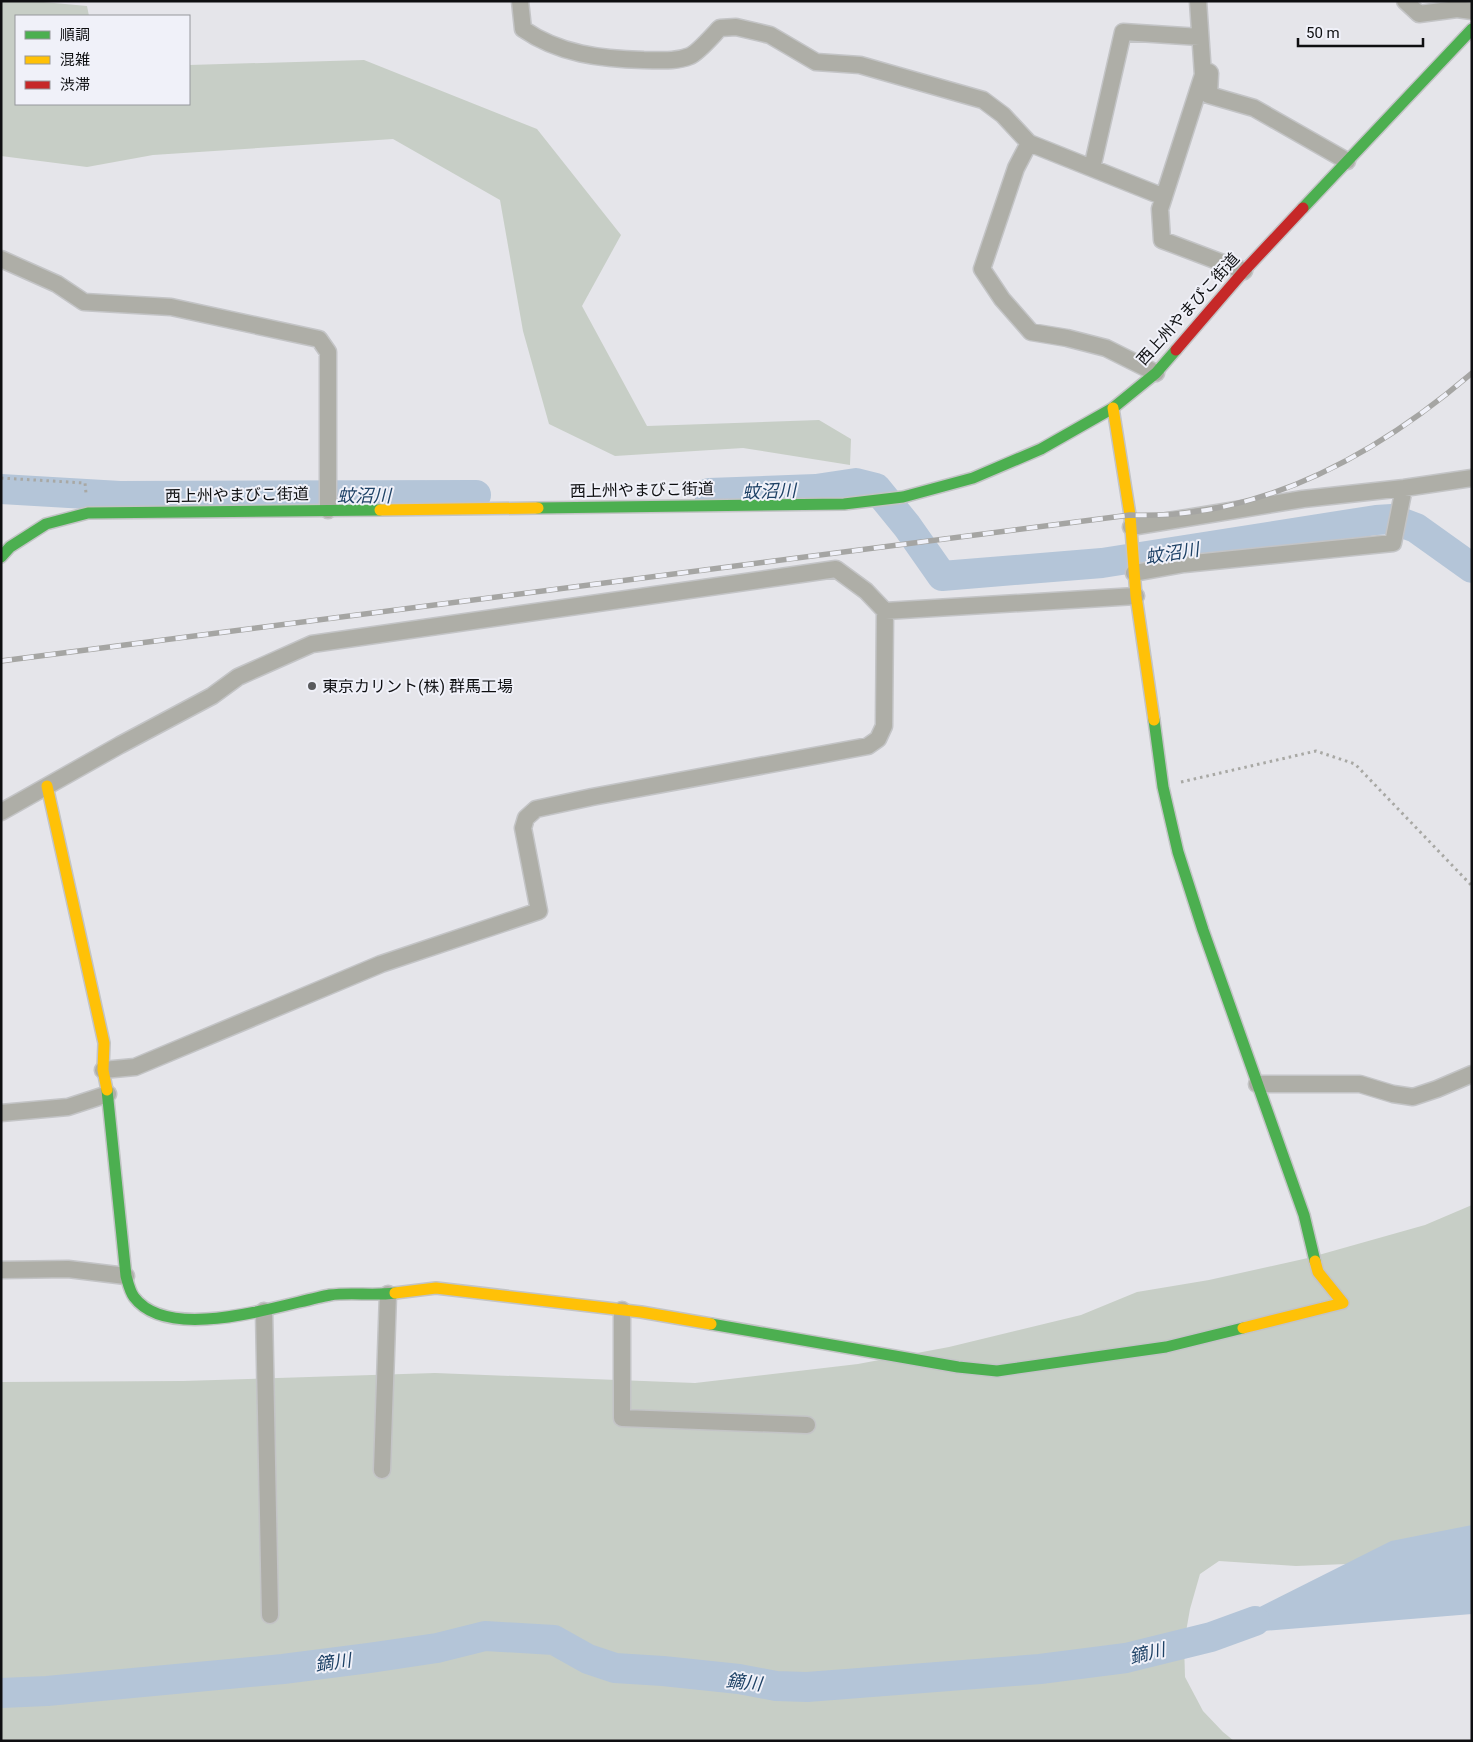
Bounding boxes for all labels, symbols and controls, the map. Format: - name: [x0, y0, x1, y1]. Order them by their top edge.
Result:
- legend: [15, 15, 190, 105]
- scale bar: [1298, 15, 1423, 47]
- text: 50 m: [1306, 24, 1340, 42]
- text: 順調: [60, 26, 90, 44]
- text: 混雑: [60, 51, 90, 69]
- text: 渋滞: [60, 76, 90, 94]
- street label: 西上州やまびこ街道: [1133, 249, 1243, 369]
- street label: 西上州やまびこ街道: [570, 479, 714, 501]
- water label: 蚊沼川: [742, 479, 798, 502]
- street label: 西上州やまびこ街道: [165, 484, 309, 506]
- water label: 蚊沼川: [337, 485, 393, 506]
- water label: 蚊沼川: [1144, 538, 1202, 568]
- place label: 東京カリント(株) 群馬工場: [322, 677, 513, 696]
- marker: 東京カリント(株) 群馬工場: [306, 680, 318, 692]
- water label: 鏑川: [1127, 1638, 1169, 1667]
- water label: 鏑川: [314, 1649, 354, 1675]
- water label: 鏑川: [725, 1670, 765, 1695]

